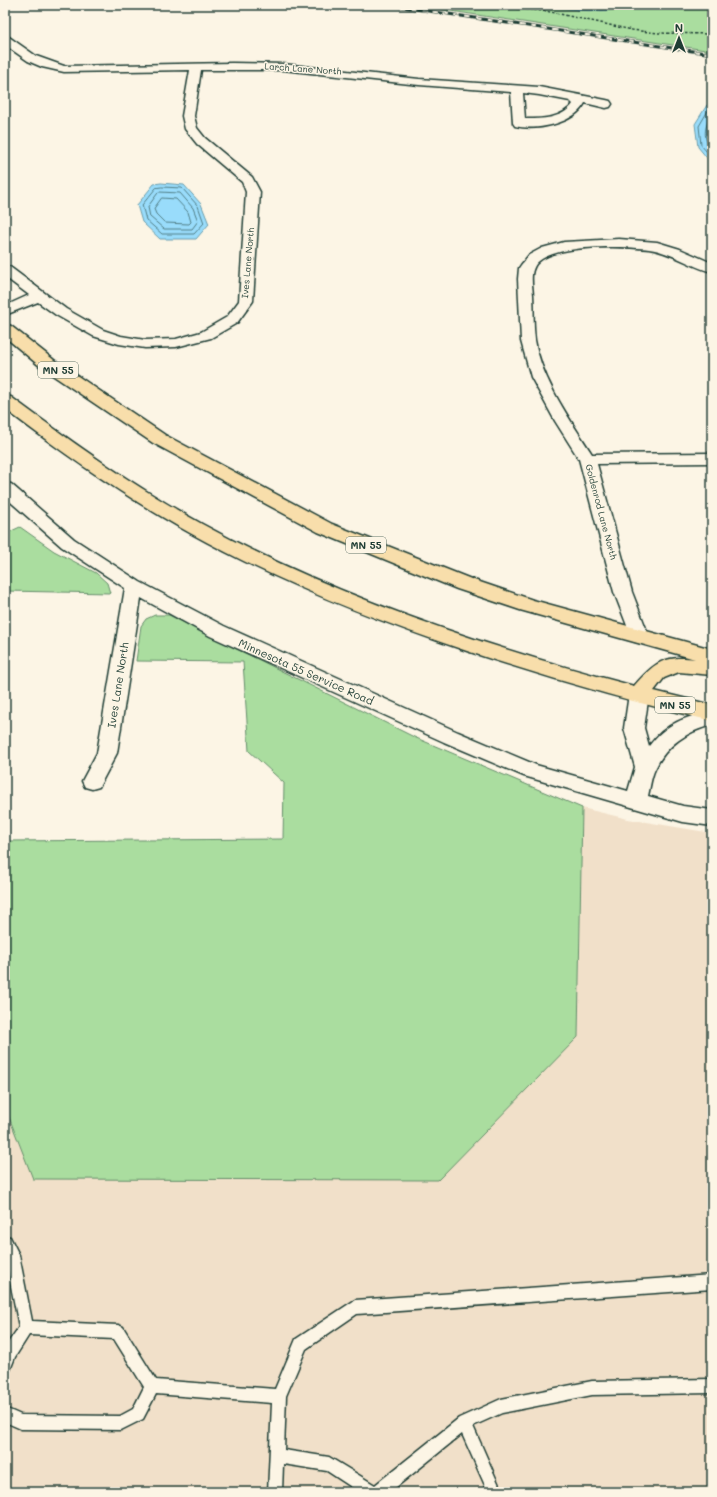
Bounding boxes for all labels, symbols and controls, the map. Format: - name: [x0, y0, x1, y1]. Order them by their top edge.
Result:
- north arrow: [659, 18, 699, 58]
- text: N: [675, 20, 683, 35]
- street label: Larch Lane North: [264, 60, 342, 77]
- street label: Ives Lane North: [239, 227, 256, 299]
- road number: MN 55: [38, 362, 78, 378]
- street label: Goldenrod Lane North: [583, 463, 620, 561]
- road number: MN 55: [346, 537, 386, 553]
- street label: Minnesota 55 Service Road: [236, 635, 376, 708]
- street label: Ives Lane North: [103, 641, 132, 729]
- road number: MN 55: [655, 697, 695, 713]

